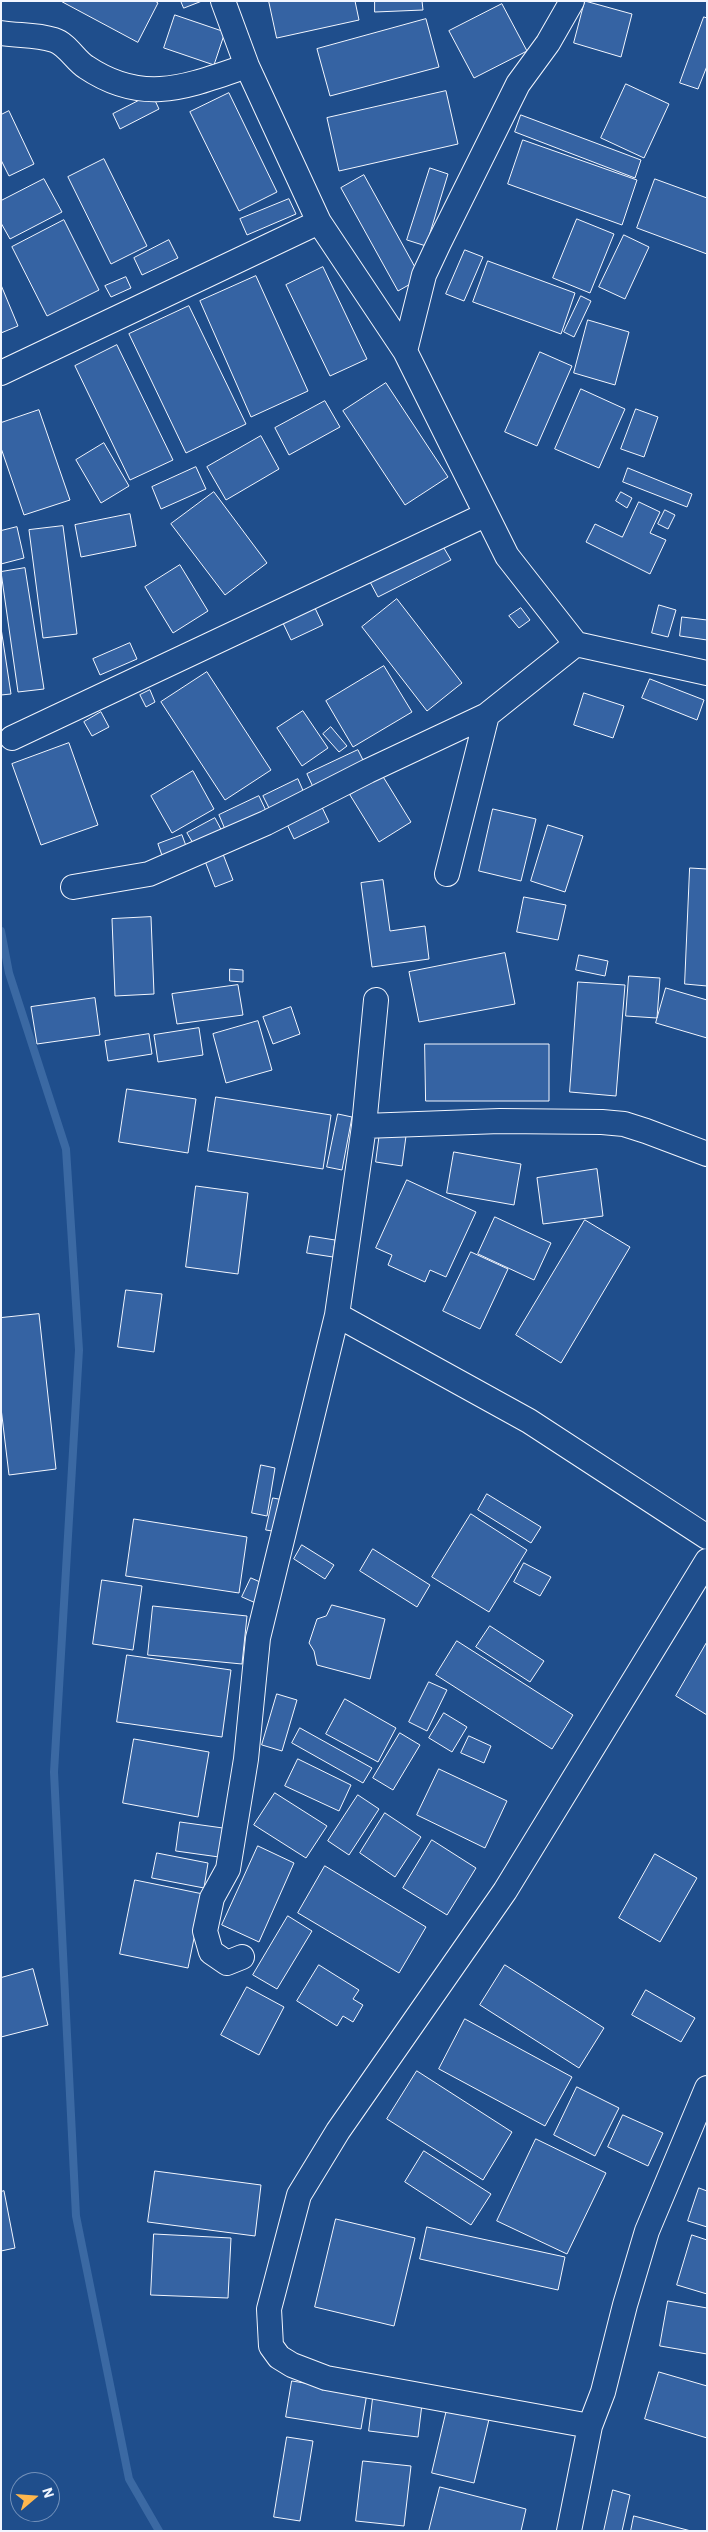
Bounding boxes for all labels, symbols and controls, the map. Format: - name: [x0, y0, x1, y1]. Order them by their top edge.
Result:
- north arrow: [10, 2472, 60, 2522]
- text: N: [38, 2485, 58, 2500]

